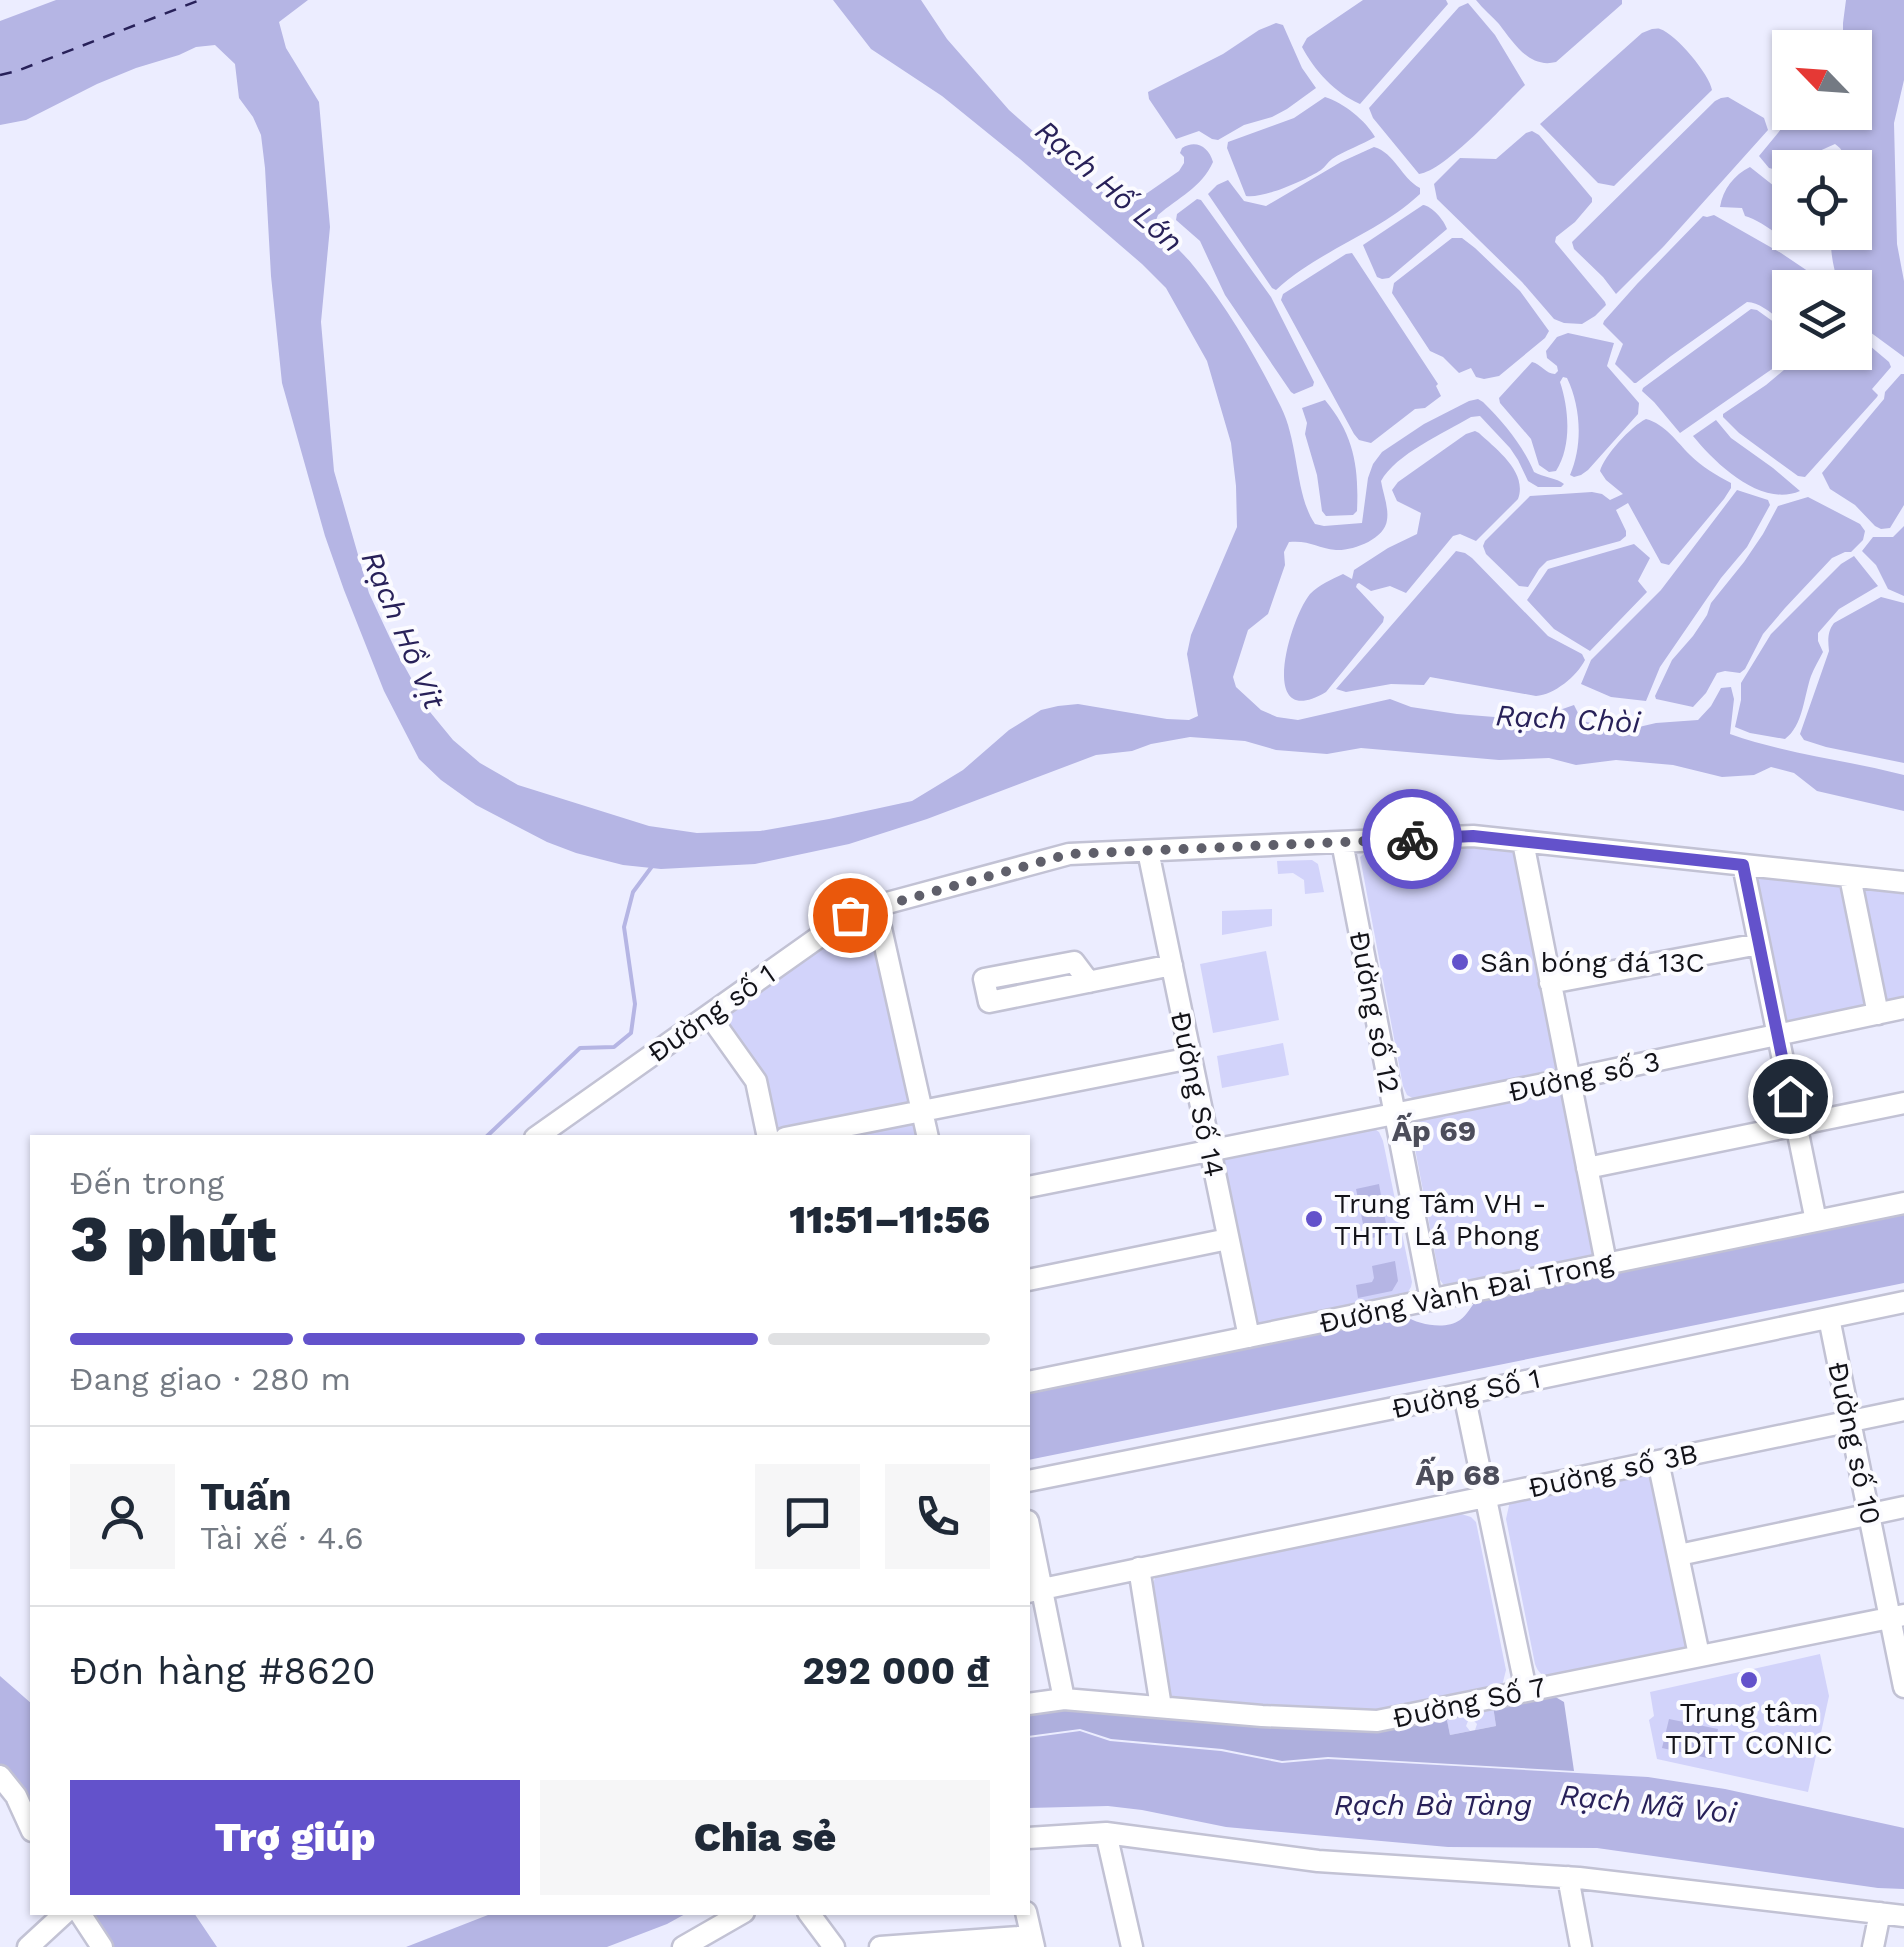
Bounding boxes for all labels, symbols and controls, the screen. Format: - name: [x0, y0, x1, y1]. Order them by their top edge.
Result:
- north arrow: [1772, 30, 1872, 130]
- map controls: [1772, 30, 1872, 370]
- water label: Rạch Hố Lớn: [1029, 112, 1190, 259]
- button: locate: [1772, 150, 1872, 250]
- button: layers: [1772, 270, 1872, 370]
- water label: Rạch Hồ Vịt: [354, 546, 453, 715]
- water label: Rạch Chòi: [1495, 697, 1643, 740]
- courier: [1362, 789, 1462, 889]
- icon: bike: [1385, 812, 1440, 867]
- pin: [808, 873, 893, 958]
- icon: bag: [823, 888, 878, 943]
- street label: Đường số 12: [1343, 928, 1406, 1096]
- place label: Sân bóng đá 13C: [1480, 946, 1705, 979]
- marker: Sân bóng đá 13C: [1449, 951, 1471, 973]
- street label: Đường số 1: [641, 957, 781, 1069]
- street label: Đường Số 14: [1164, 1008, 1231, 1180]
- street label: Đường số 3: [1505, 1044, 1663, 1109]
- pin: [1748, 1054, 1833, 1139]
- icon: home: [1763, 1069, 1818, 1124]
- district label: Ấp 69: [1392, 1112, 1476, 1148]
- text: Đến trong: [70, 1164, 224, 1202]
- place label: Trung Tâm VH - THTT Lá Phong: [1334, 1187, 1546, 1252]
- text: 11:51–11:56: [789, 1198, 990, 1242]
- text: 3 phút: [70, 1201, 276, 1277]
- marker: Trung Tâm VH - THTT Lá Phong: [1303, 1208, 1325, 1230]
- street label: Đường Vành Đai Trong: [1316, 1245, 1616, 1340]
- street label: Đường số 10: [1821, 1359, 1888, 1527]
- text: Đang giao · 280 m: [70, 1360, 351, 1398]
- street label: Đường Số 1: [1389, 1362, 1543, 1425]
- street label: Đường số 3B: [1525, 1436, 1701, 1505]
- district label: Ấp 68: [1416, 1456, 1501, 1492]
- button: person: [70, 1464, 175, 1569]
- button: chat: [755, 1464, 860, 1569]
- button: phone: [885, 1464, 990, 1569]
- text: Tuấn: [200, 1475, 292, 1519]
- text: Tài xế · 4.6: [200, 1519, 364, 1557]
- text: Đơn hàng #8620: [70, 1649, 376, 1693]
- text: 292 000 ₫: [802, 1649, 990, 1693]
- marker: Trung tâm TDTT CONIC: [1738, 1669, 1760, 1691]
- street label: Đường Số 7: [1390, 1670, 1549, 1735]
- place label: Trung tâm TDTT CONIC: [1665, 1696, 1833, 1761]
- water label: Rạch Mã Voi: [1558, 1777, 1739, 1830]
- button: Trợ giúp: [70, 1780, 520, 1895]
- button: Chia sẻ: [540, 1780, 990, 1895]
- water label: Rạch Bà Tàng: [1334, 1787, 1532, 1822]

